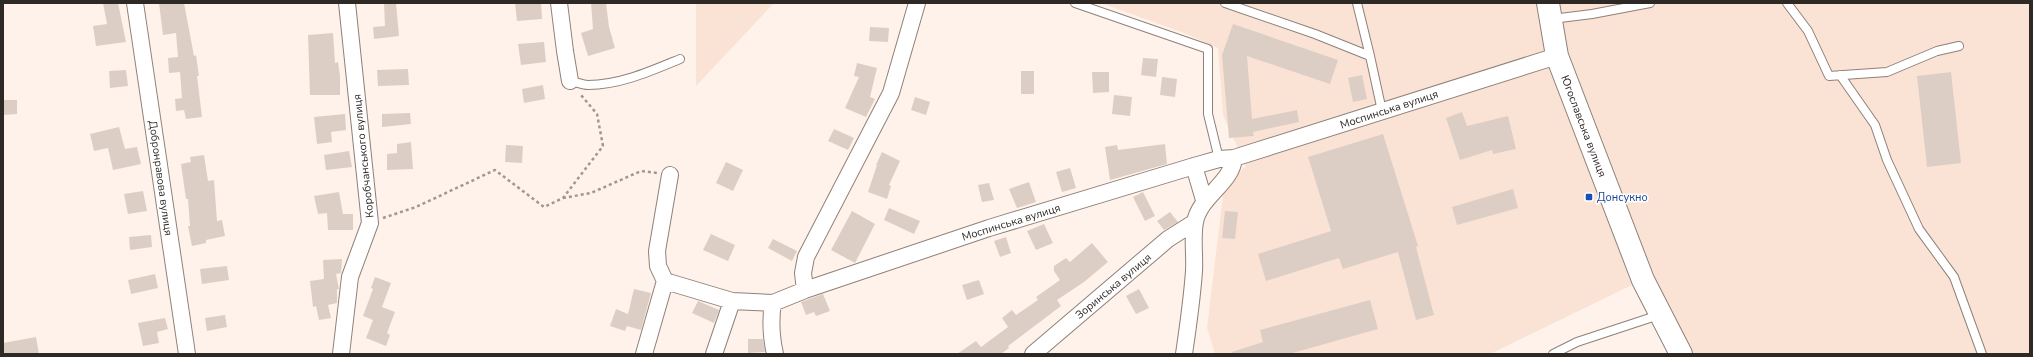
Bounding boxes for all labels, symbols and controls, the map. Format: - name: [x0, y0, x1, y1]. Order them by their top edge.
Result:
- street label: Югославська вулиця: [1557, 73, 1610, 179]
- street label: Моспинська вулиця: [1338, 86, 1440, 132]
- street label: Коробчанського вулиця: [350, 93, 377, 219]
- street label: Добронравова вулиця: [145, 119, 176, 237]
- place label: Донсукно: [1597, 190, 1648, 205]
- marker: Донсукно: [1584, 192, 1594, 202]
- street label: Моспинська вулиця: [960, 200, 1062, 245]
- street label: Зоринська вулиця: [1072, 250, 1155, 323]

